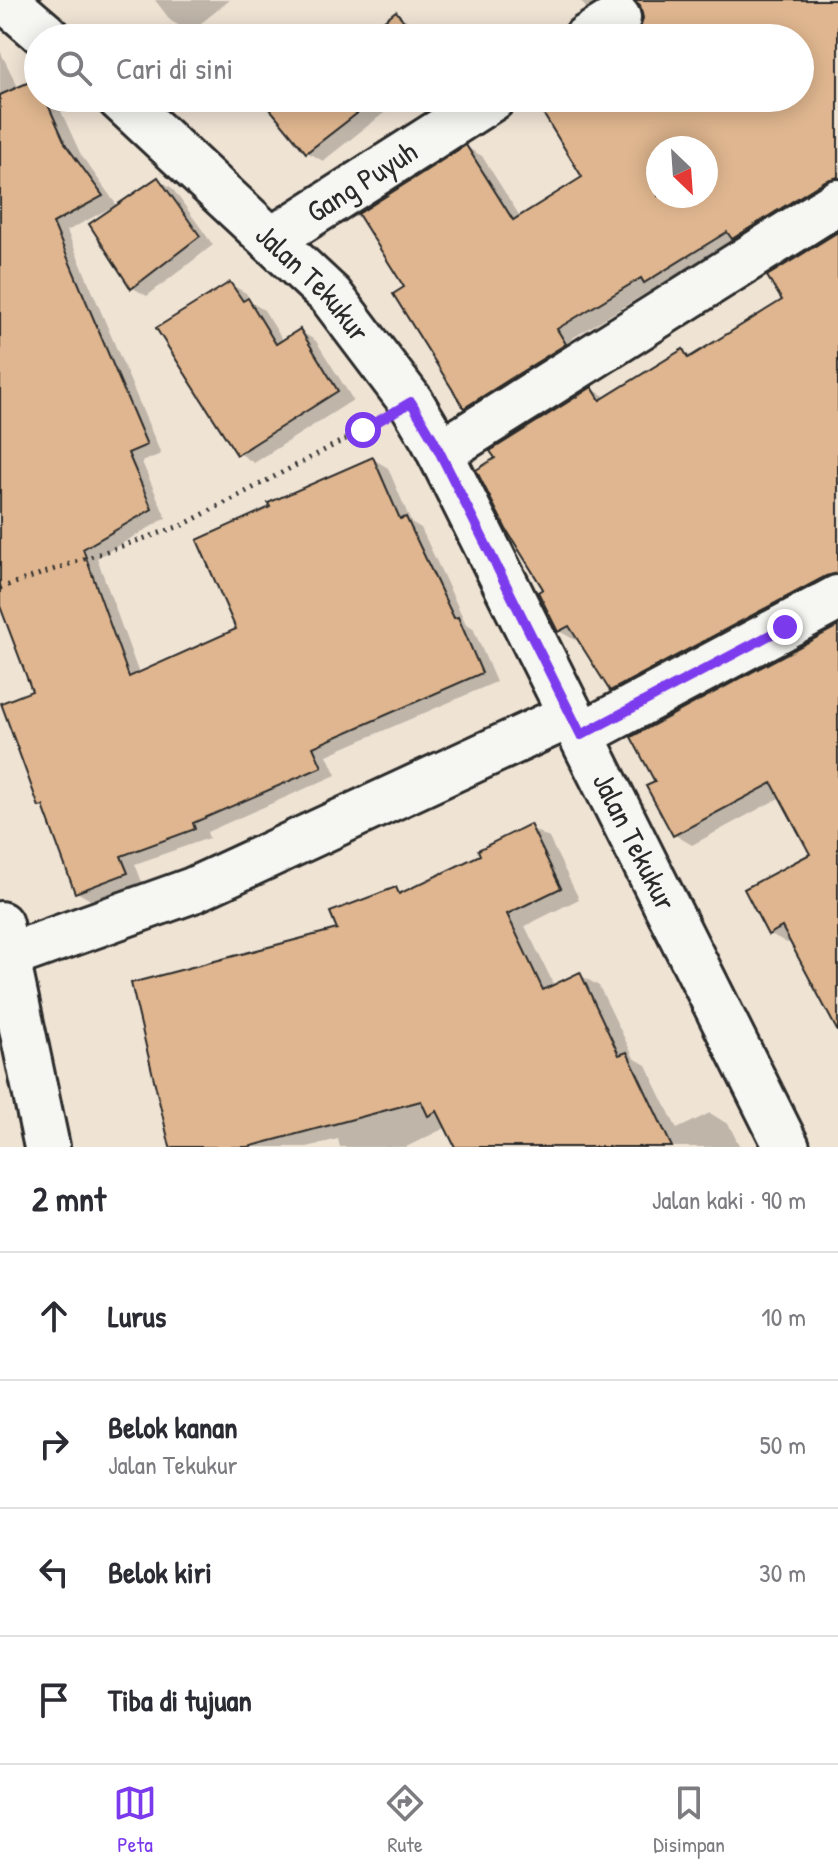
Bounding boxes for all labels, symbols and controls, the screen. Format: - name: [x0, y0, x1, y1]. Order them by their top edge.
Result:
- search box: [24, 24, 814, 112]
- icon: search: [52, 46, 96, 90]
- text: Cari di sini: [116, 48, 233, 88]
- street label: Gang Puyuh: [299, 131, 424, 231]
- north arrow: [646, 136, 718, 208]
- street label: Jalan Tekukur: [247, 215, 380, 350]
- route start: [345, 412, 381, 448]
- route end: [767, 609, 803, 645]
- street label: Jalan Tekukur: [584, 765, 687, 917]
- text: 2 mnt: [32, 1176, 106, 1222]
- text: Jalan kaki · 90 m: [652, 1182, 806, 1217]
- icon: ahead: [32, 1294, 76, 1338]
- text: Lurus: [108, 1296, 166, 1336]
- text: 10 m: [761, 1299, 806, 1334]
- text: Belok kanan: [108, 1407, 238, 1447]
- icon: right: [32, 1422, 76, 1466]
- text: 50 m: [760, 1427, 806, 1462]
- text: Jalan Tekukur: [108, 1447, 238, 1482]
- icon: left: [32, 1550, 76, 1594]
- text: Belok kiri: [108, 1552, 212, 1592]
- text: 30 m: [759, 1555, 806, 1590]
- icon: arrive: [32, 1678, 76, 1722]
- text: Tiba di tujuan: [108, 1680, 252, 1720]
- tab: Peta: [113, 1781, 157, 1859]
- tab: Rute: [383, 1781, 427, 1859]
- tab: Disimpan: [653, 1781, 725, 1859]

